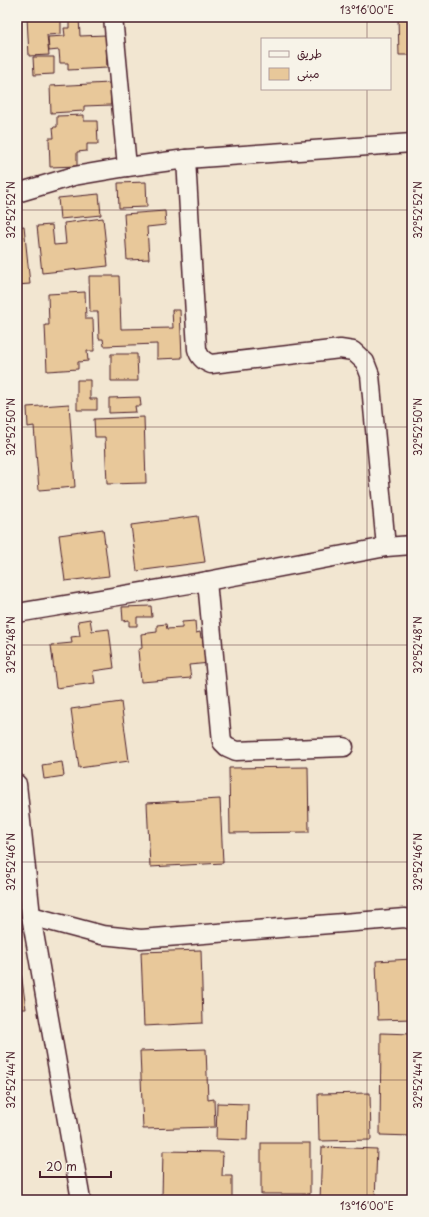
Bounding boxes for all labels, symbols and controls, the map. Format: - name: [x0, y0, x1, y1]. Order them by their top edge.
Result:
- text: 13°16'00"E: [340, 2, 394, 17]
- legend: [261, 38, 391, 90]
- text: طريق: [297, 44, 322, 62]
- text: مبنى: [297, 64, 320, 82]
- text: 32°52'52"N: [3, 181, 18, 239]
- text: 32°52'52"N: [410, 181, 425, 239]
- text: 32°52'50"N: [3, 398, 18, 456]
- text: 32°52'50"N: [410, 398, 425, 456]
- text: 32°52'48"N: [3, 616, 18, 674]
- text: 32°52'48"N: [410, 616, 425, 674]
- text: 32°52'46"N: [3, 833, 18, 891]
- text: 32°52'46"N: [410, 833, 425, 891]
- text: 32°52'44"N: [3, 1051, 18, 1109]
- text: 32°52'44"N: [410, 1051, 425, 1109]
- scale bar: [40, 1153, 111, 1179]
- text: 20 m: [46, 1157, 77, 1175]
- text: 13°16'00"E: [340, 1198, 394, 1213]

